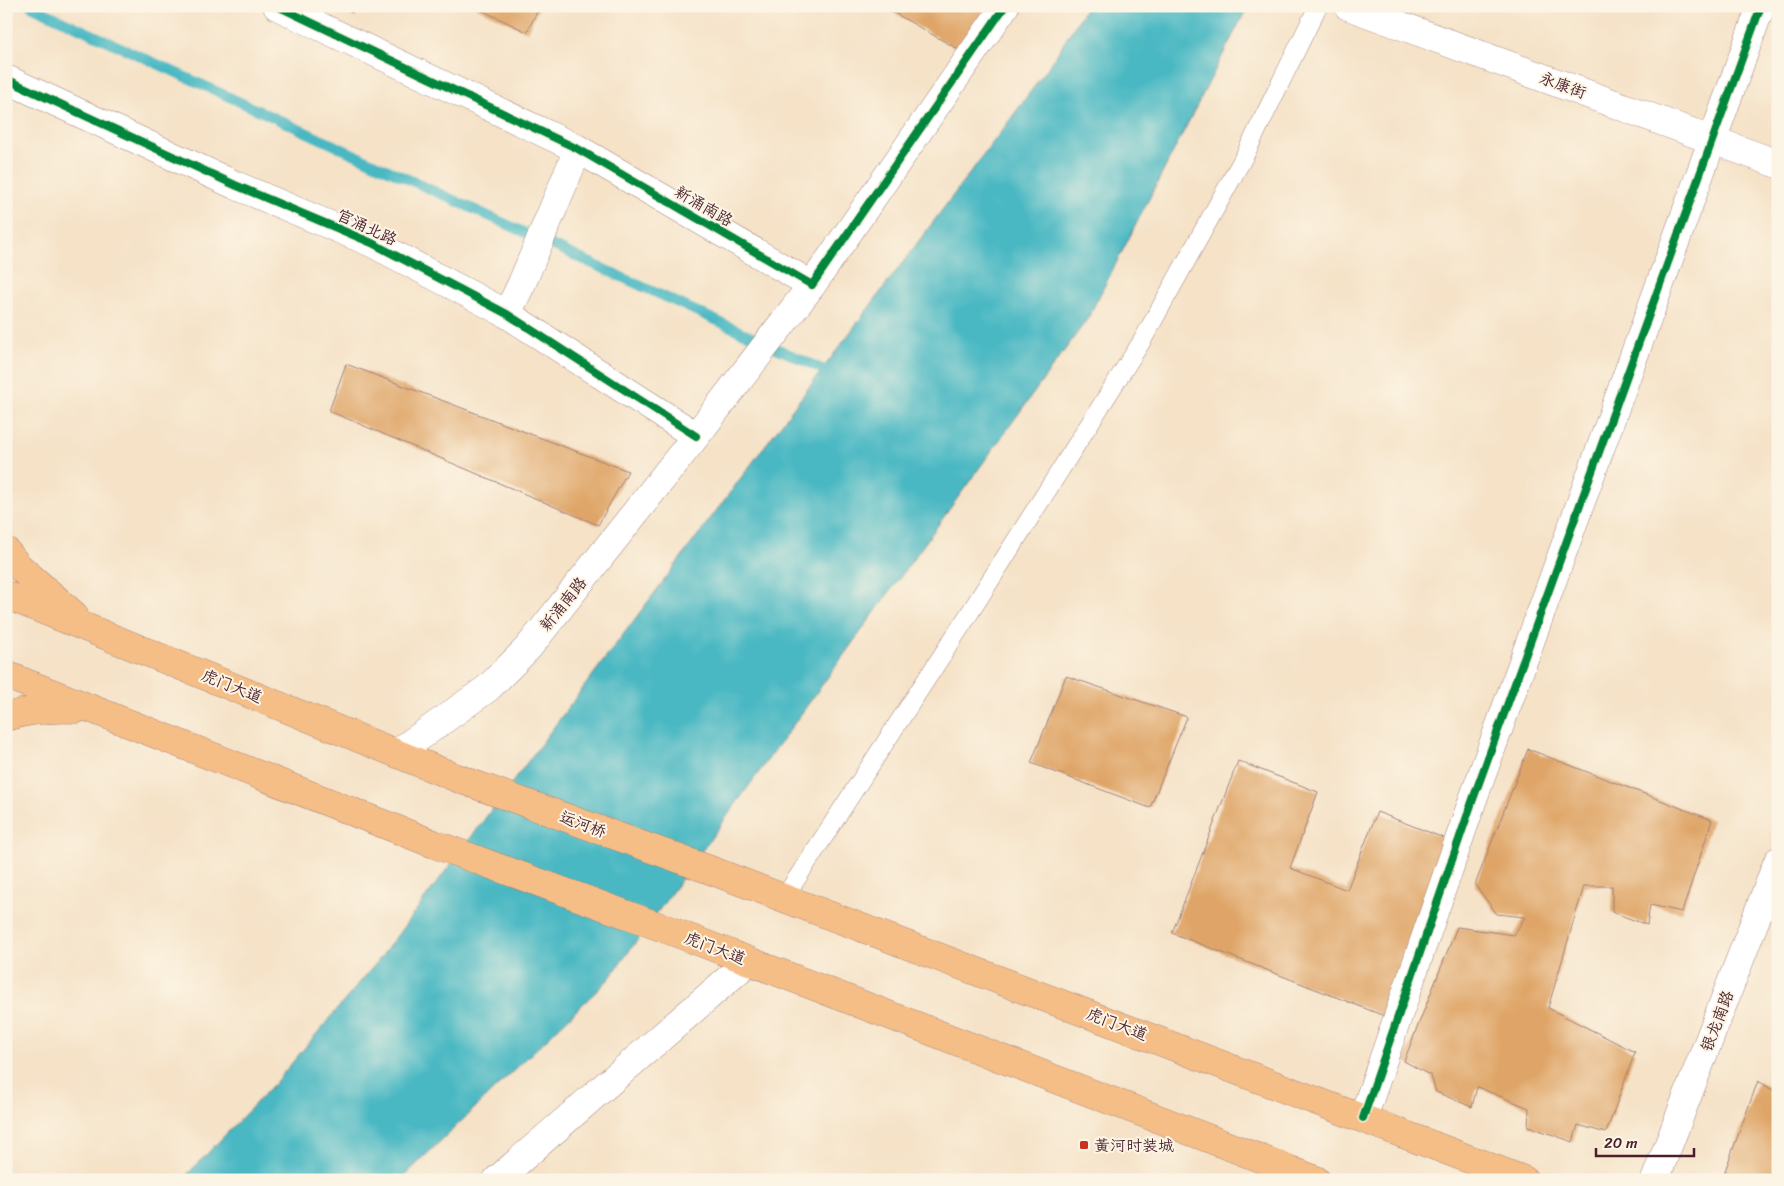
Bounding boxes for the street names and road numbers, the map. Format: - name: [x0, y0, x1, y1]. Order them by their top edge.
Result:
- street label: 永康街: [1535, 63, 1591, 107]
- street label: 新涌南路: [669, 177, 739, 235]
- street label: 官涌北路: [332, 200, 402, 254]
- street label: 新涌南路: [532, 570, 594, 638]
- street label: 虎门大道: [197, 661, 267, 711]
- street label: 运河桥: [555, 802, 611, 846]
- street label: 虎门大道: [680, 923, 750, 973]
- street label: 银龙南路: [1692, 986, 1742, 1056]
- street label: 虎门大道: [1082, 999, 1152, 1049]

